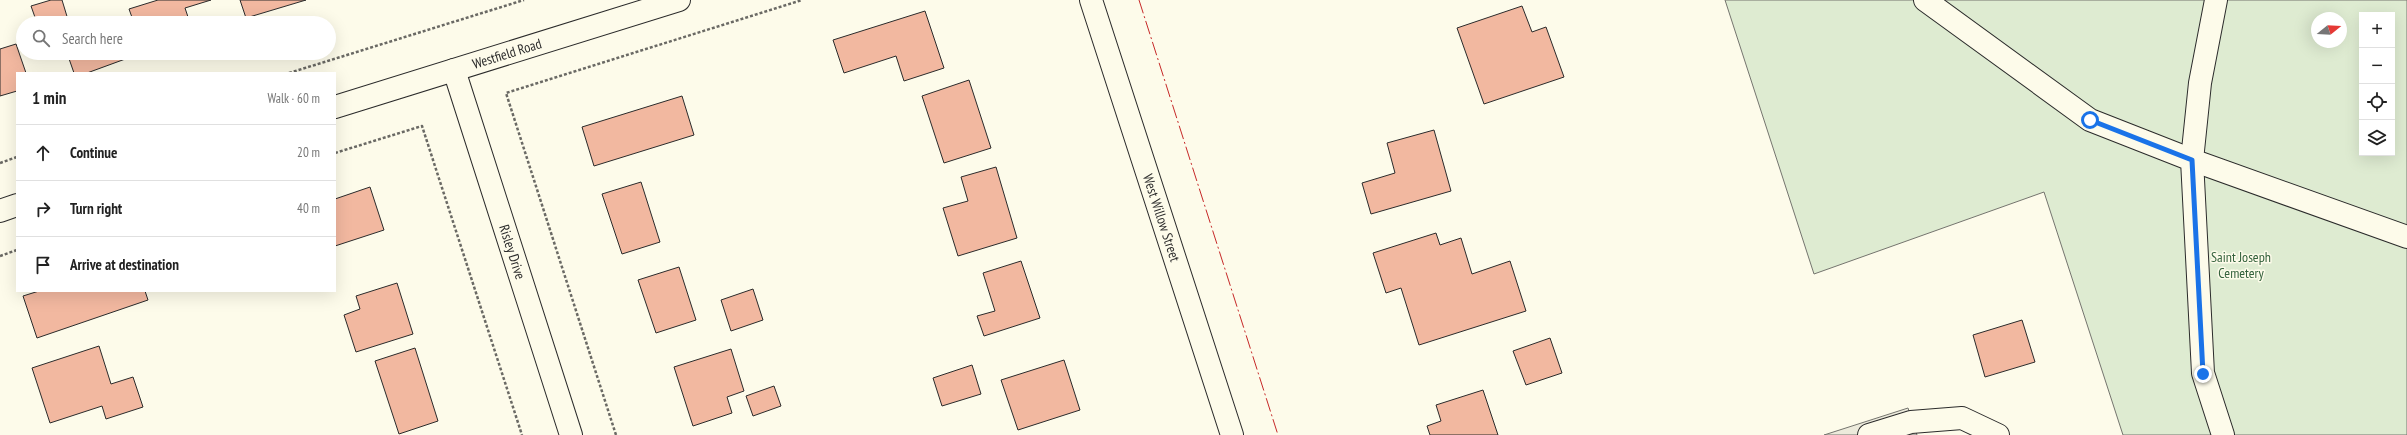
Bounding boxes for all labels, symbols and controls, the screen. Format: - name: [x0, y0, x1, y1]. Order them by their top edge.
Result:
- north arrow: [2311, 12, 2347, 48]
- map controls: [2359, 12, 2395, 156]
- button: +: [2359, 12, 2395, 48]
- search box: [16, 16, 336, 60]
- icon: search: [30, 27, 52, 49]
- text: Search here: [62, 29, 123, 48]
- street label: Westfield Road: [470, 34, 544, 73]
- button: −: [2359, 48, 2395, 84]
- button: locate: [2359, 84, 2395, 120]
- text: 1 min: [32, 87, 66, 109]
- text: Walk · 60 m: [268, 90, 320, 107]
- route start: [2081, 111, 2099, 129]
- button: layers: [2359, 120, 2395, 156]
- icon: ahead: [32, 142, 54, 164]
- text: Continue: [70, 143, 117, 162]
- text: 20 m: [297, 144, 320, 161]
- street label: West Willow Street: [1139, 172, 1184, 264]
- icon: right: [32, 198, 54, 220]
- text: Turn right: [70, 199, 122, 218]
- text: 40 m: [297, 200, 320, 217]
- street label: Risley Drive: [495, 222, 530, 282]
- park label: Saint Joseph Cemetery: [2211, 248, 2271, 282]
- icon: arrive: [32, 254, 54, 276]
- text: Arrive at destination: [70, 255, 179, 274]
- route end: [2194, 365, 2212, 383]

